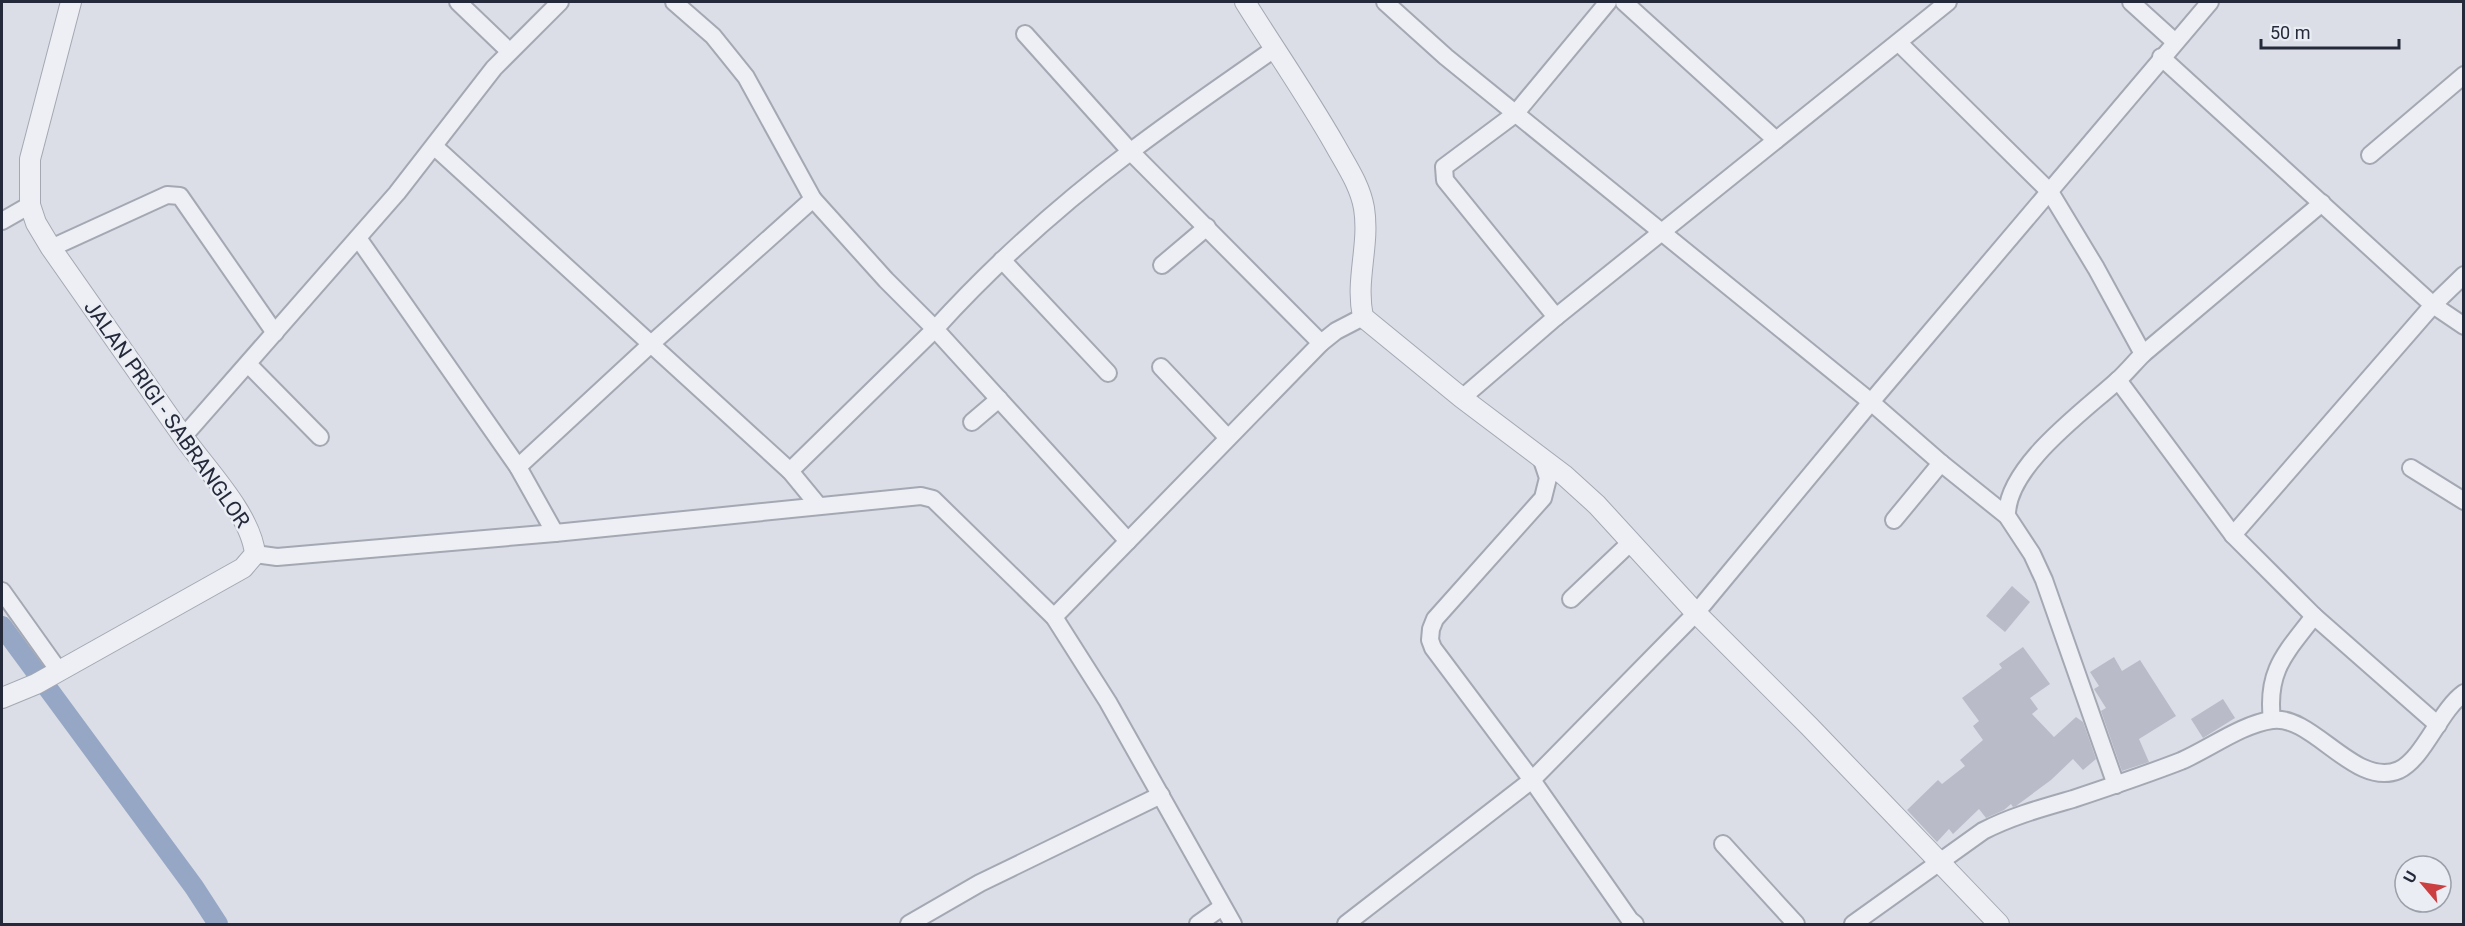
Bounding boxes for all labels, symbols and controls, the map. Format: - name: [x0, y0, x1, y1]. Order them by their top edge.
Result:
- scale bar: [2261, 12, 2399, 50]
- text: 50 m: [2270, 22, 2310, 43]
- street label: JALAN PRIGI - SABRANGLOR: [79, 296, 255, 532]
- north arrow: [2393, 854, 2453, 914]
- text: U: [2399, 868, 2421, 886]

